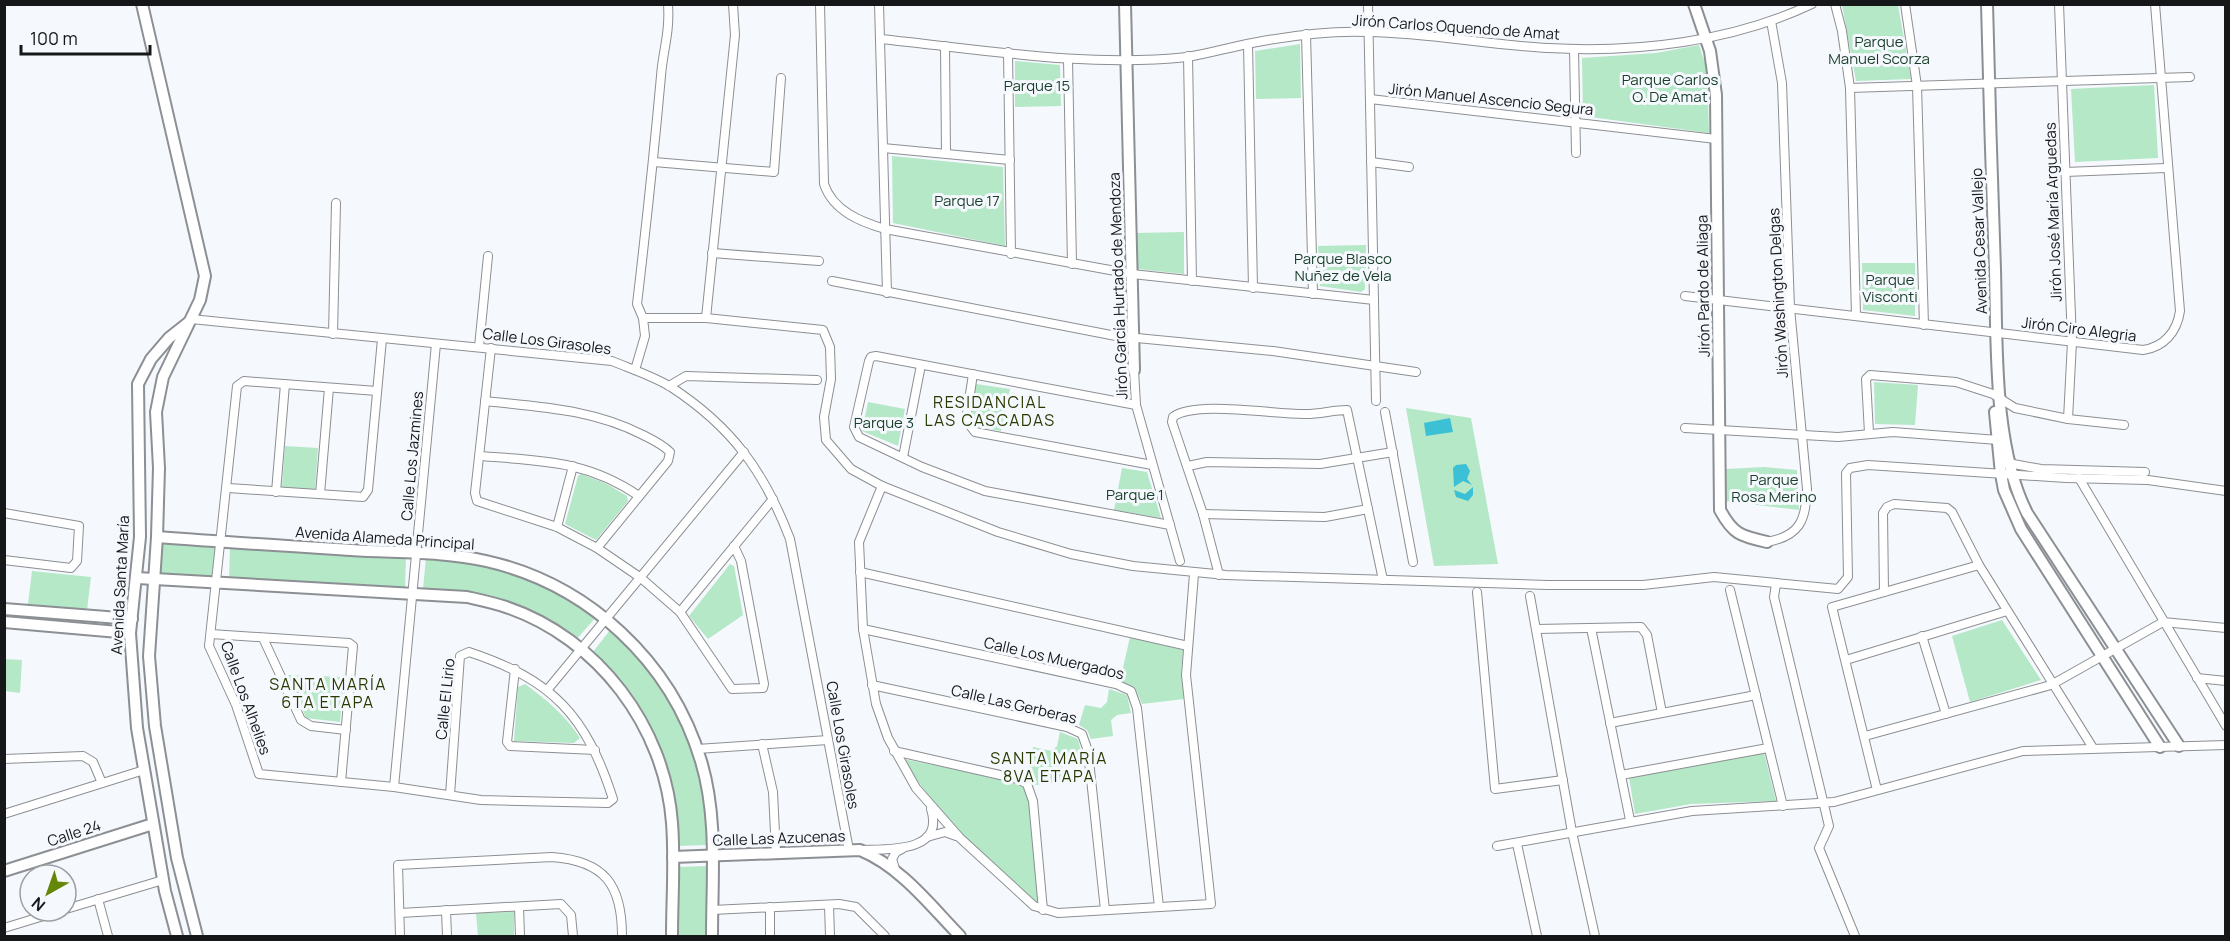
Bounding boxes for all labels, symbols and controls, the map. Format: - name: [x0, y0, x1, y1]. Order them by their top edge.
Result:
- street label: Jirón Carlos Oquendo de Amat: [1351, 9, 1561, 45]
- scale bar: [21, 18, 150, 56]
- text: 100 m: [30, 26, 78, 50]
- park label: Parque Manuel Scorza: [1828, 31, 1930, 69]
- park label: Parque Carlos O. De Amat: [1622, 69, 1718, 107]
- park label: Parque 15: [1004, 75, 1070, 96]
- street label: Jirón Manuel Ascencio Segura: [1387, 78, 1595, 120]
- street label: Jirón José María Arguedas: [2039, 122, 2067, 302]
- street label: Avenida Cesar Vallejo: [1966, 167, 1992, 315]
- street label: Jirón García Hurtado de Mendoza: [1104, 172, 1132, 400]
- park label: Parque 17: [934, 190, 1000, 211]
- street label: Jirón Washington Delgas: [1763, 207, 1793, 379]
- street label: Jirón Pardo de Aliaga: [1691, 215, 1715, 357]
- park label: Parque Blasco Nuñez de Vela: [1294, 248, 1392, 286]
- park label: Parque Visconti: [1862, 269, 1918, 307]
- street label: Jirón Ciro Alegria: [2020, 312, 2138, 346]
- street label: Calle Los Girasoles: [481, 323, 613, 359]
- street label: Calle Los Jazmines: [396, 390, 428, 522]
- district label: RESIDANCIAL LAS CASCADAS: [924, 391, 1056, 431]
- park label: Parque 3: [854, 412, 914, 433]
- park label: Parque Rosa Merino: [1731, 469, 1817, 507]
- park label: Parque 1: [1106, 484, 1164, 505]
- street label: Avenida Santa María: [106, 515, 134, 655]
- street label: Avenida Alameda Principal: [295, 521, 475, 555]
- street label: Calle Los Muergados: [982, 632, 1126, 684]
- street label: Calle Los Alhelies: [216, 638, 276, 758]
- street label: Calle El Lirio: [430, 657, 460, 741]
- district label: SANTA MARÍA 6TA ETAPA: [269, 673, 387, 713]
- street label: Calle Los Girasoles: [821, 679, 865, 811]
- street label: Calle Las Gerberas: [949, 679, 1079, 729]
- district label: SANTA MARÍA 8VA ETAPA: [990, 747, 1108, 787]
- street label: Calle 24: [45, 814, 104, 851]
- street label: Calle Las Azucenas: [712, 825, 846, 851]
- north arrow: [18, 863, 78, 923]
- text: N: [27, 892, 50, 917]

